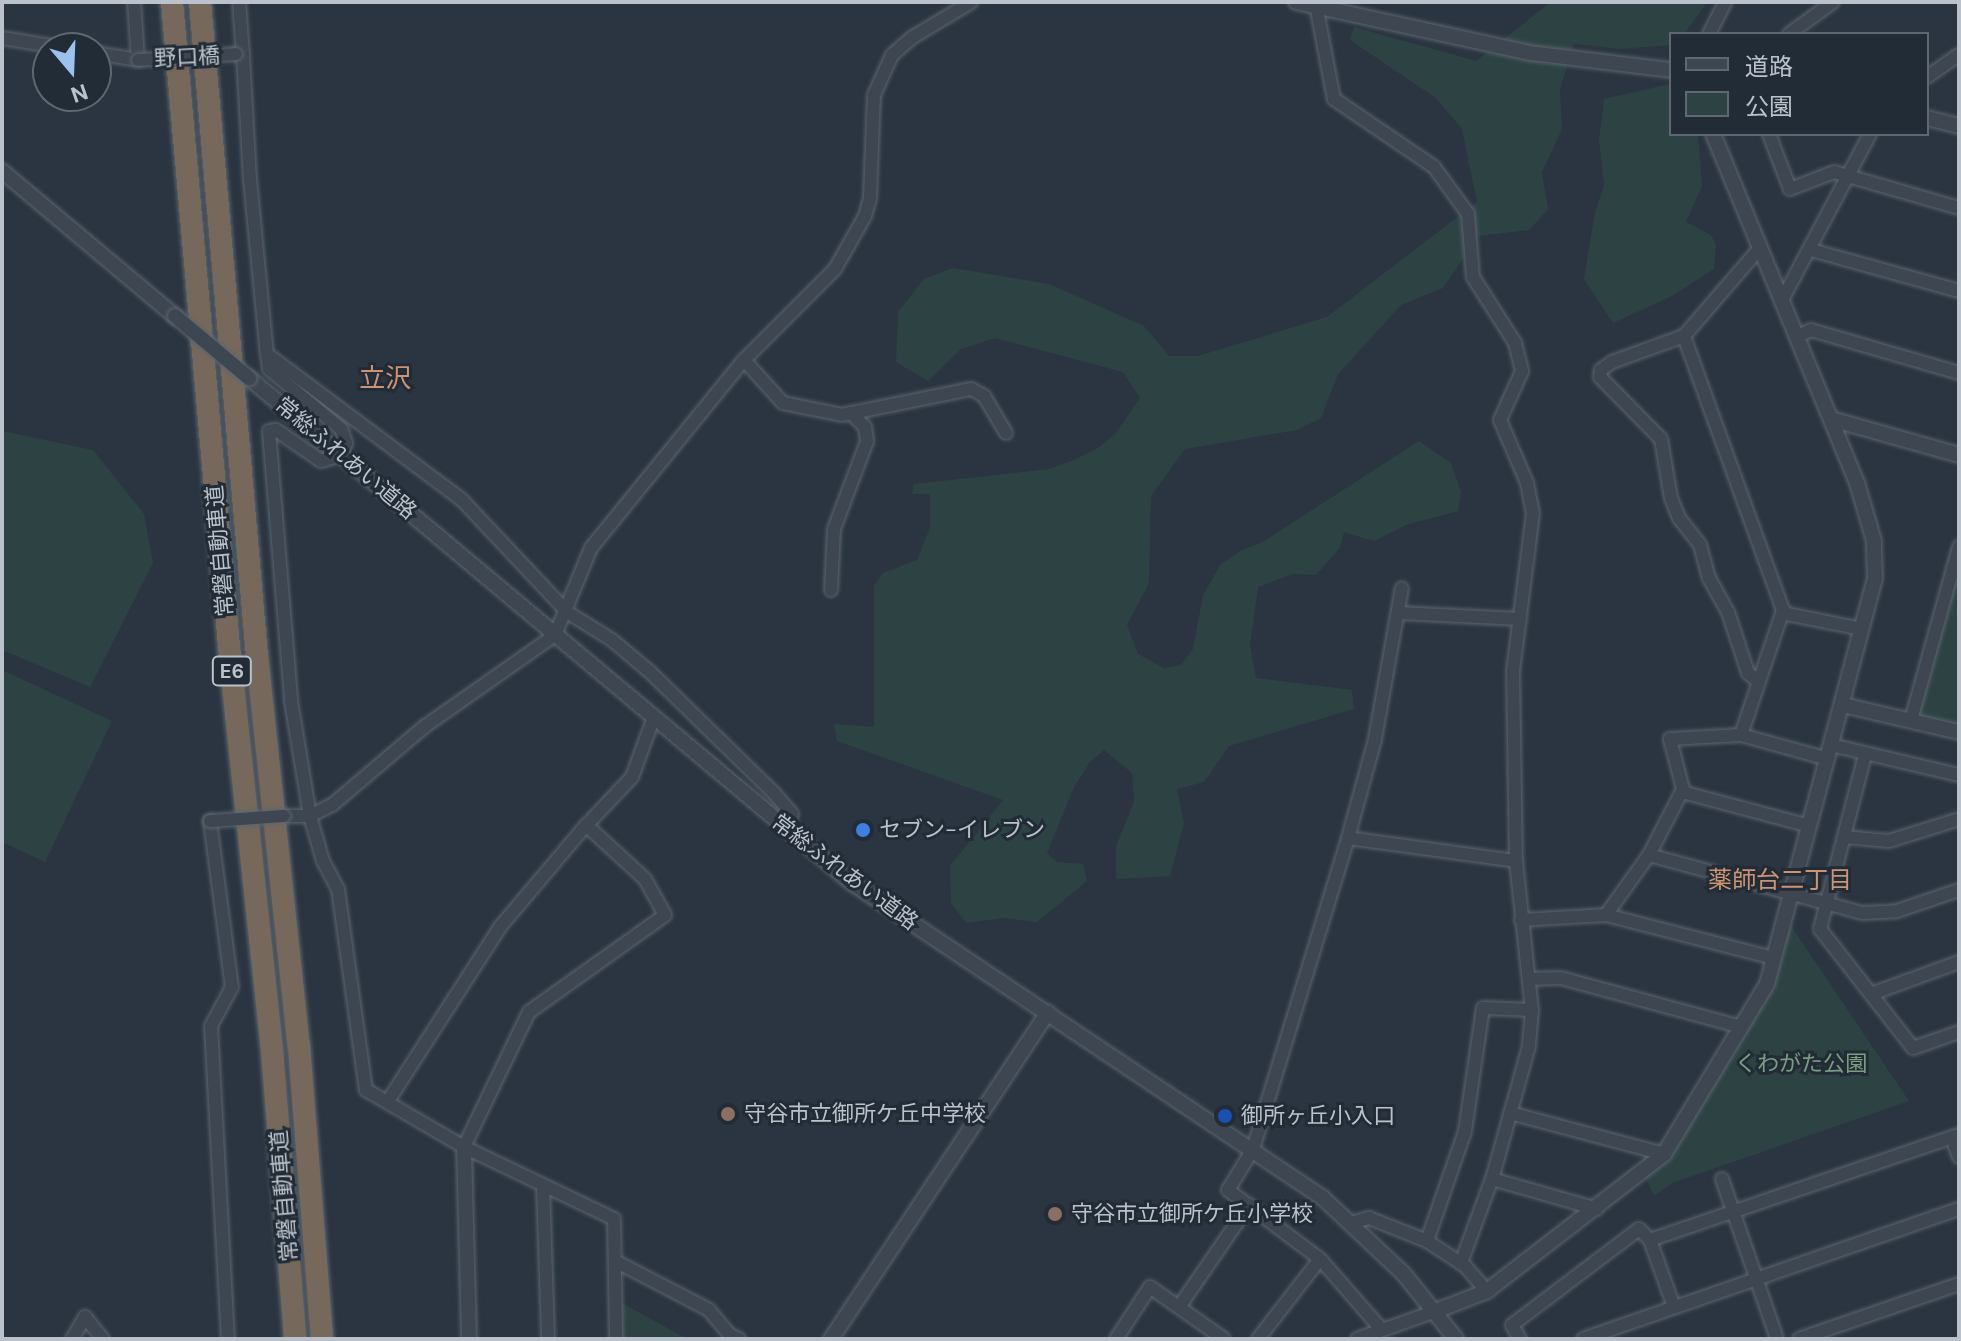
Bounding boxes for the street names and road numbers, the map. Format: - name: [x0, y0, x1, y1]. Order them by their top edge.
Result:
- street label: 野口橋: [153, 42, 221, 72]
- street label: 常総ふれあい道路: [270, 391, 422, 525]
- street label: 常磐自動車道: [201, 484, 239, 618]
- road number: E6: [210, 655, 254, 687]
- street label: 常総ふれあい道路: [767, 808, 923, 936]
- street label: 常磐自動車道: [265, 1129, 303, 1263]

